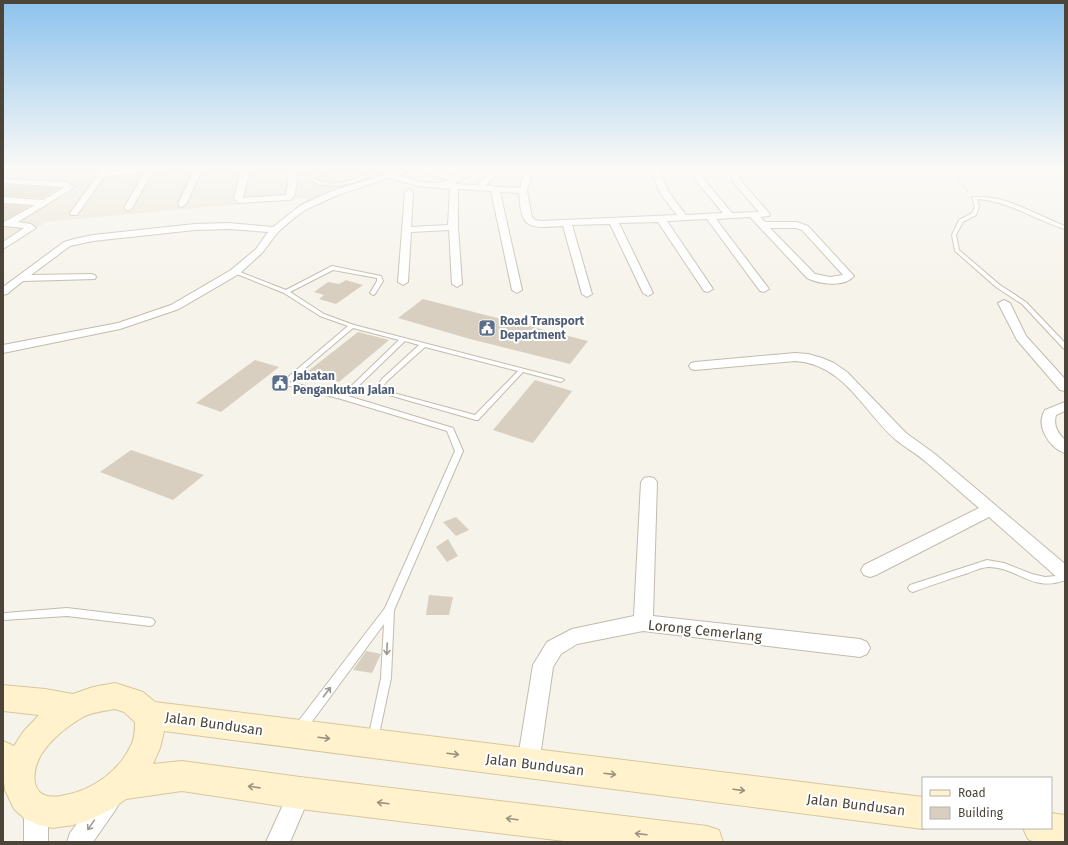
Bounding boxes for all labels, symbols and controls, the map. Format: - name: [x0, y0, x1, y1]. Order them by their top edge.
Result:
- place label: Road Transport Department: [500, 314, 585, 342]
- public building icon: Road Transport Department: [477, 318, 497, 338]
- place label: Jabatan Pengankutan Jalan: [292, 369, 395, 397]
- public building icon: Jabatan Pengankutan Jalan: [270, 373, 290, 393]
- street label: Lorong Cemerlang: [647, 617, 764, 646]
- one-way arrow: [383, 642, 391, 655]
- one-way arrow: [323, 687, 331, 698]
- street label: Jalan Bundusan: [164, 709, 264, 739]
- one-way arrow: [318, 735, 331, 742]
- one-way arrow: [447, 751, 460, 758]
- street label: Jalan Bundusan: [485, 751, 585, 779]
- one-way arrow: [603, 770, 616, 778]
- legend: [922, 777, 1052, 829]
- one-way arrow: [248, 783, 261, 791]
- one-way arrow: [732, 786, 745, 794]
- text: Road: [958, 786, 986, 800]
- street label: Jalan Bundusan: [806, 791, 906, 819]
- one-way arrow: [377, 799, 390, 807]
- text: Building: [958, 806, 1004, 820]
- one-way arrow: [506, 815, 519, 822]
- one-way arrow: [86, 819, 95, 830]
- one-way arrow: [635, 830, 648, 838]

